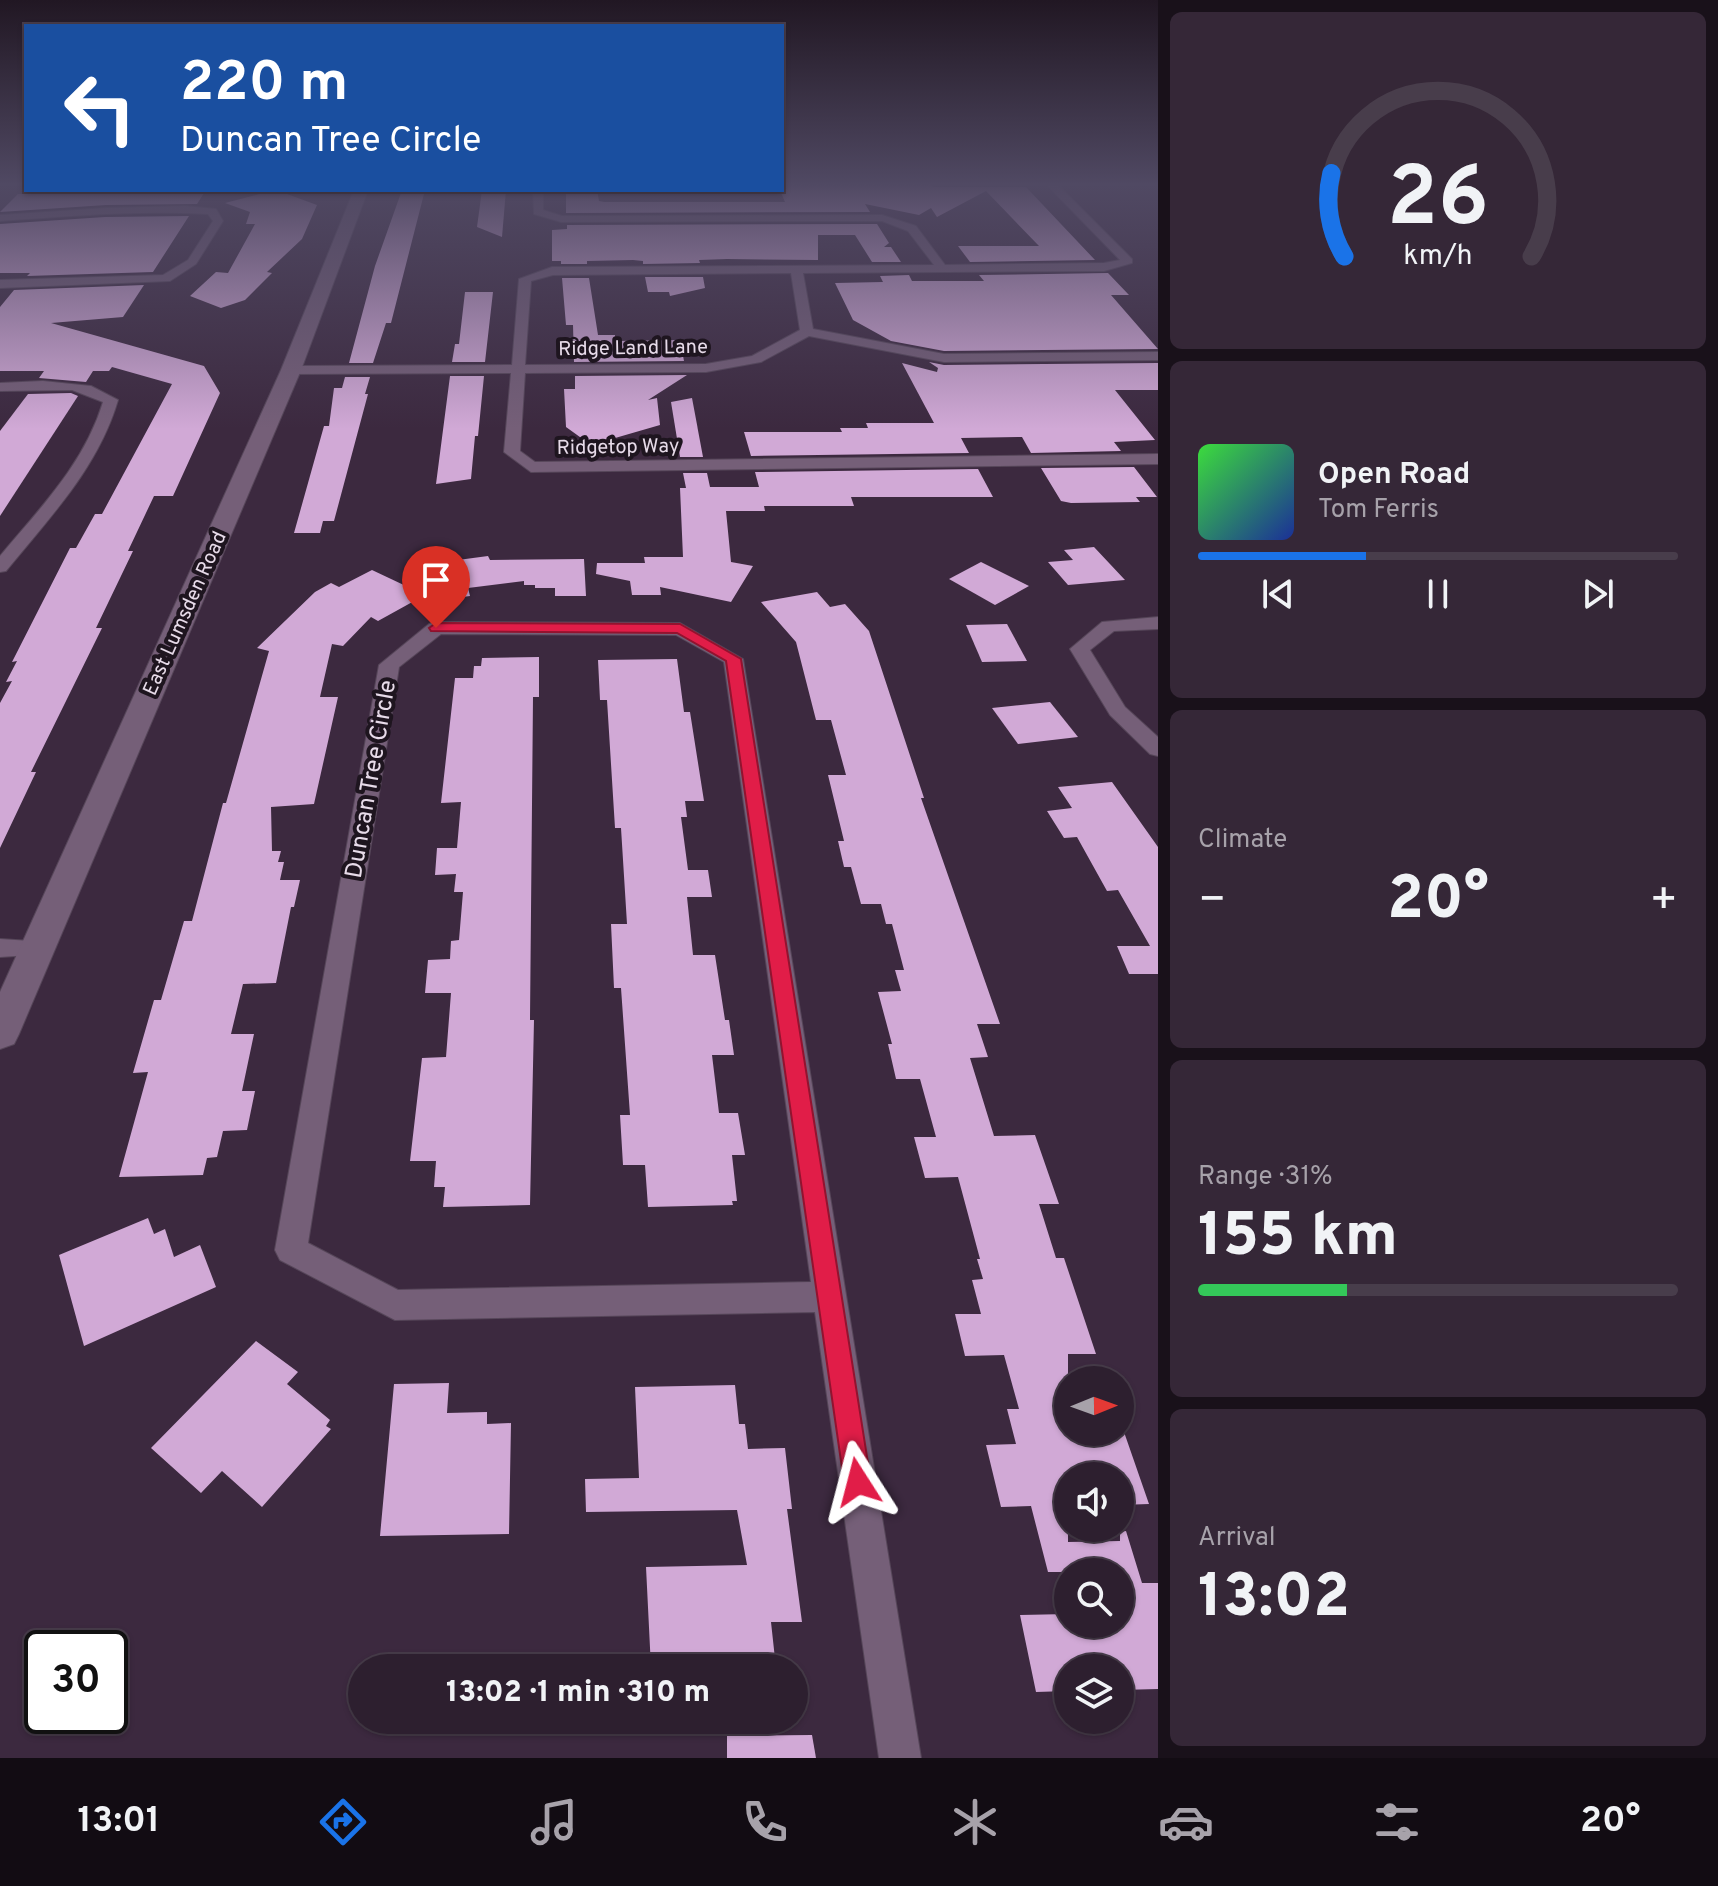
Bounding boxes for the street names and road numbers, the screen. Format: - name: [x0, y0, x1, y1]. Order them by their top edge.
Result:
- street label: Ridge Land Lane: [558, 335, 708, 363]
- street label: Ridgetop Way: [556, 434, 680, 462]
- street label: East Lumsden Road: [138, 528, 234, 700]
- street label: Duncan Tree Circle: [340, 678, 404, 881]

